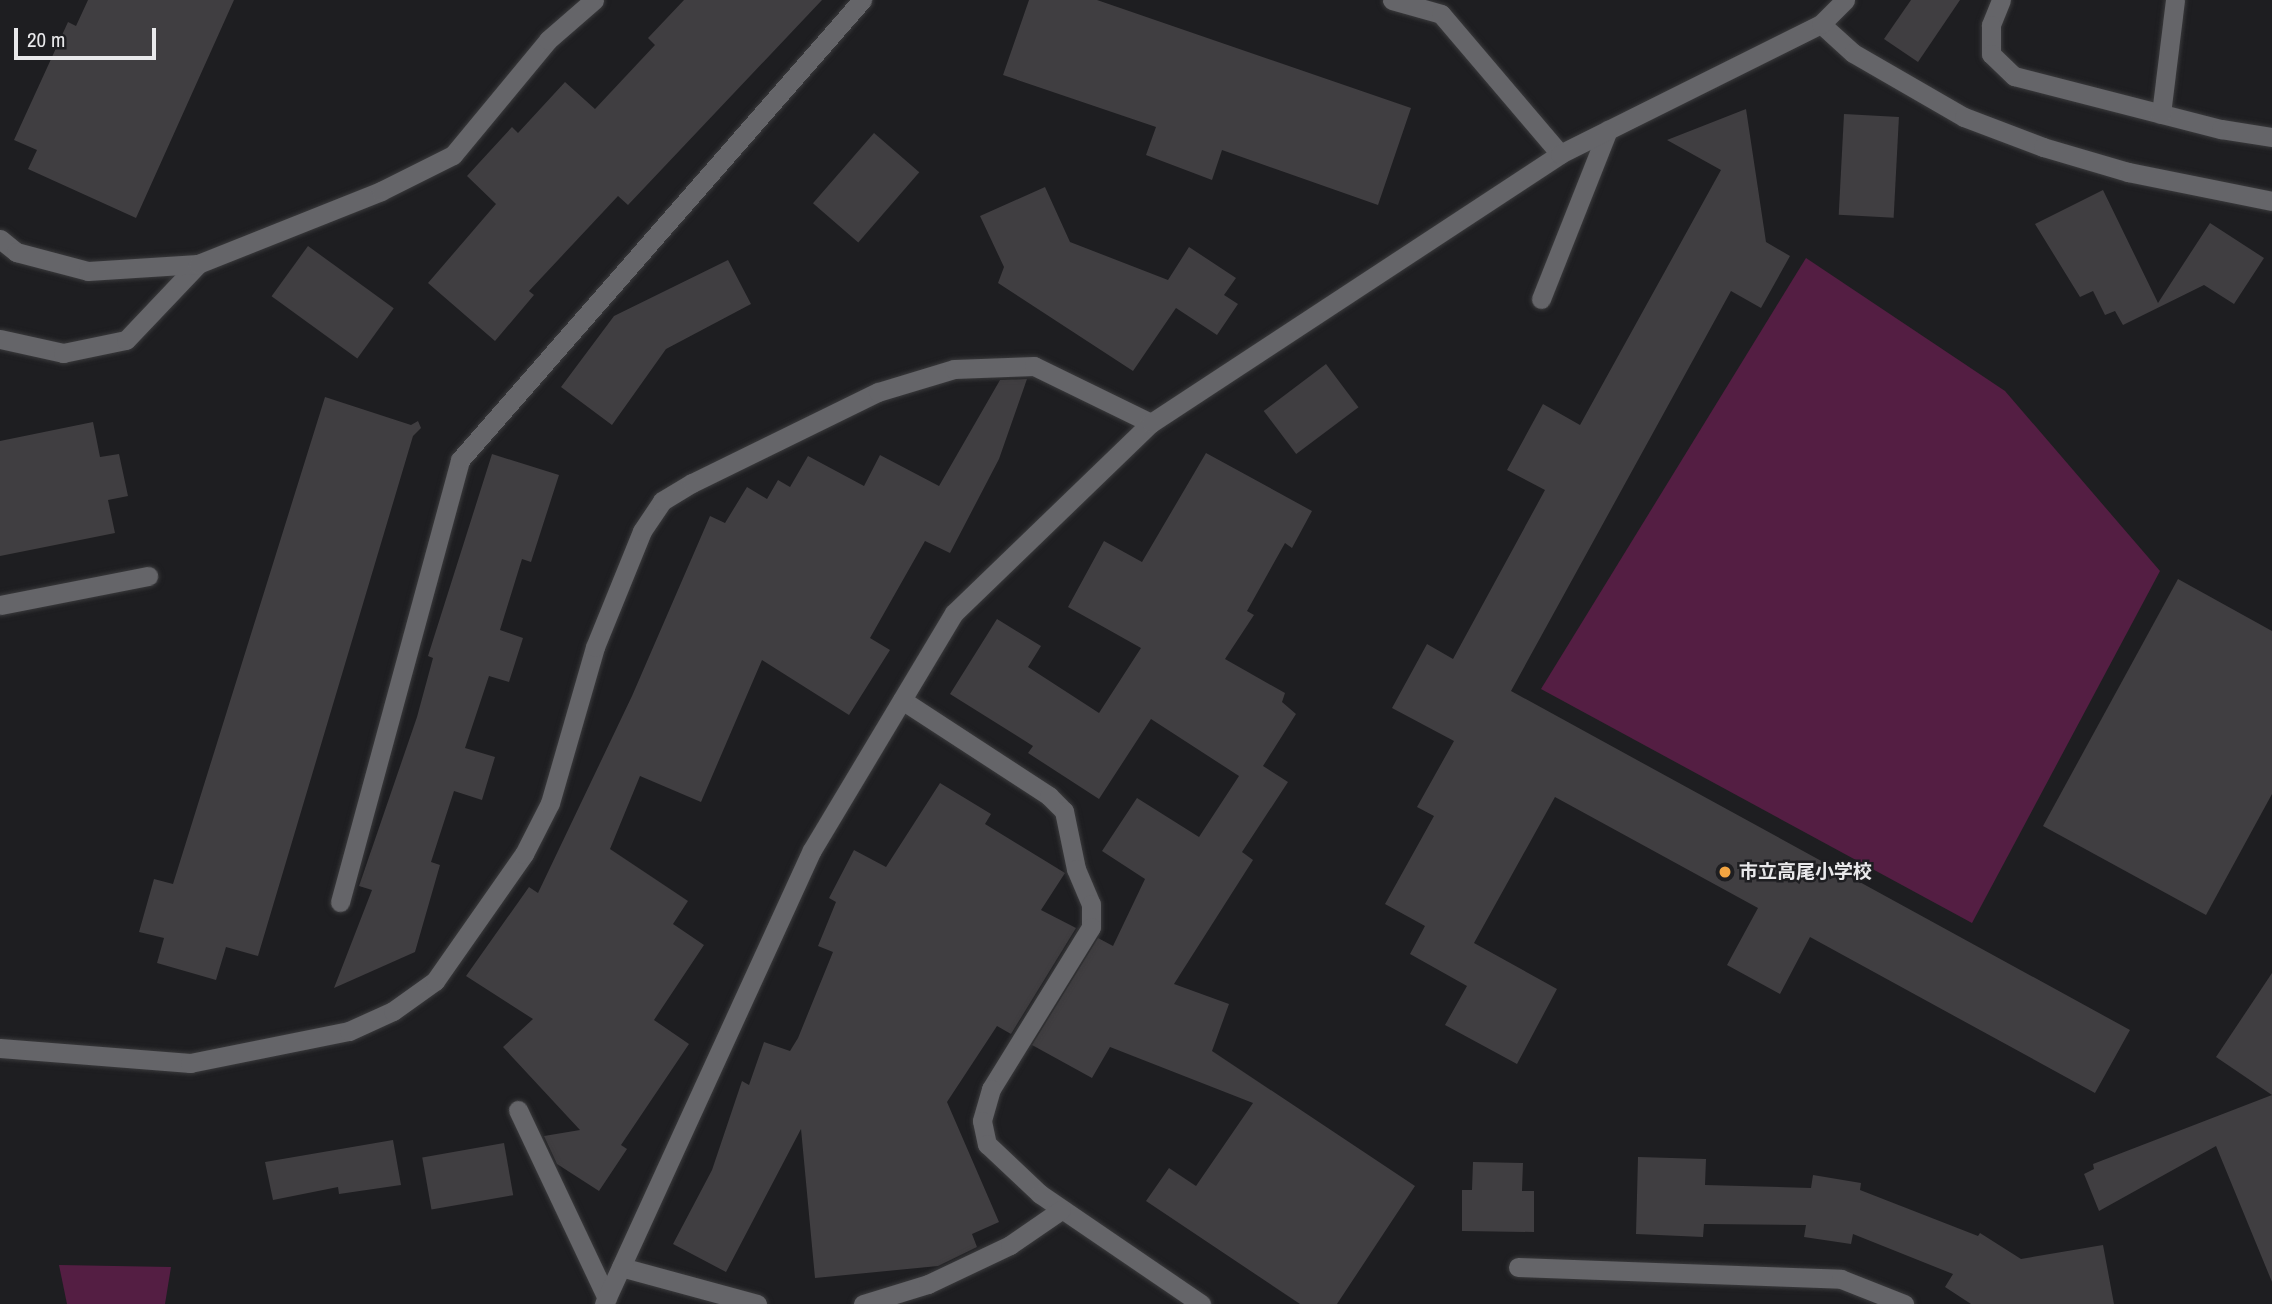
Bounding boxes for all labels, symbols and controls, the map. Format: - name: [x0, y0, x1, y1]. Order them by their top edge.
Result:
- scale bar: [18, 14, 159, 58]
- text: 20 m: [27, 25, 65, 54]
- place label: 市立高尾小学校: [1739, 861, 1872, 883]
- marker: 市立高尾小学校: [1717, 864, 1733, 880]

